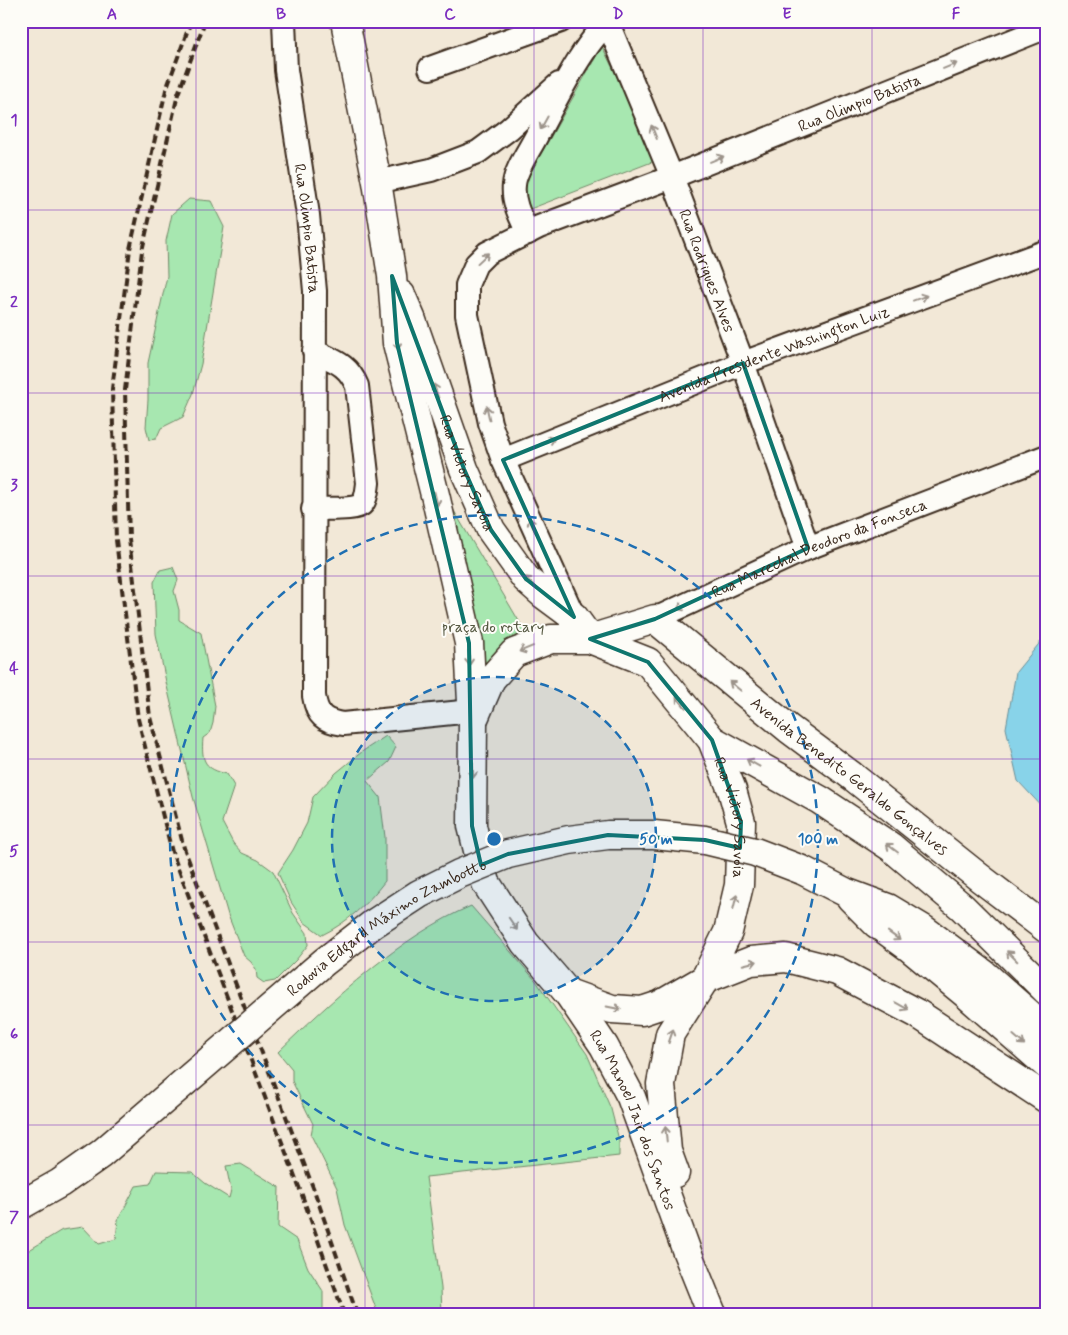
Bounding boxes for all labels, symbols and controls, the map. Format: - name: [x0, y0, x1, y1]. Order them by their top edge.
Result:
- text: A: [107, 4, 117, 25]
- text: B: [276, 4, 286, 25]
- text: C: [444, 4, 456, 25]
- text: D: [612, 4, 624, 25]
- text: E: [782, 4, 792, 25]
- text: F: [952, 4, 961, 25]
- one-way arrow: [942, 61, 957, 70]
- street label: Rua Olimpio Batista: [795, 70, 924, 138]
- text: 1: [10, 110, 18, 131]
- one-way arrow: [539, 115, 549, 129]
- one-way arrow: [648, 125, 658, 140]
- one-way arrow: [710, 154, 725, 163]
- street label: Rua Olimpio Batista: [288, 162, 324, 294]
- street label: Rua Rodrigues Alves: [673, 206, 739, 336]
- one-way arrow: [476, 252, 489, 264]
- text: 2: [10, 292, 18, 313]
- one-way arrow: [912, 293, 927, 302]
- street label: Avenida Presidente Washington Luiz: [656, 301, 892, 408]
- one-way arrow: [393, 333, 403, 349]
- one-way arrow: [431, 383, 440, 399]
- one-way arrow: [483, 406, 492, 422]
- street label: Rua Victory Savóia: [434, 412, 499, 535]
- one-way arrow: [540, 436, 555, 446]
- text: 3: [10, 475, 18, 496]
- one-way arrow: [432, 491, 441, 507]
- street label: Rua Marechal Deodoro da Fonseca: [708, 494, 930, 603]
- one-way arrow: [527, 518, 537, 533]
- one-way arrow: [524, 576, 536, 588]
- one-way arrow: [677, 601, 692, 611]
- park label: praça do rotary: [442, 617, 544, 638]
- one-way arrow: [518, 645, 534, 654]
- one-way arrow: [465, 650, 474, 666]
- text: 4: [9, 658, 19, 679]
- one-way arrow: [729, 680, 742, 691]
- street label: Avenida Benedito Geraldo Gonçalves: [746, 693, 952, 861]
- one-way arrow: [675, 695, 686, 708]
- street label: Rua Victory Savoia: [708, 754, 750, 879]
- one-way arrow: [747, 757, 761, 767]
- one-way arrow: [468, 762, 478, 779]
- centre of rings: [485, 830, 503, 848]
- text: 50 m: [639, 830, 673, 850]
- text: 100 m: [798, 830, 838, 850]
- text: 5: [9, 841, 19, 862]
- one-way arrow: [886, 842, 899, 853]
- street label: Rodovia Edgard Máximo Zambotto: [283, 855, 490, 1002]
- one-way arrow: [731, 894, 740, 910]
- one-way arrow: [508, 916, 518, 930]
- one-way arrow: [887, 931, 901, 941]
- one-way arrow: [1006, 950, 1018, 963]
- one-way arrow: [742, 958, 758, 967]
- one-way arrow: [894, 1002, 909, 1011]
- one-way arrow: [606, 1004, 622, 1013]
- text: 6: [10, 1024, 18, 1045]
- street label: Rua Manoel Jair dos Santos: [584, 1026, 680, 1213]
- one-way arrow: [667, 1029, 676, 1045]
- one-way arrow: [1012, 1034, 1025, 1046]
- one-way arrow: [661, 1127, 671, 1143]
- text: 7: [9, 1207, 19, 1228]

